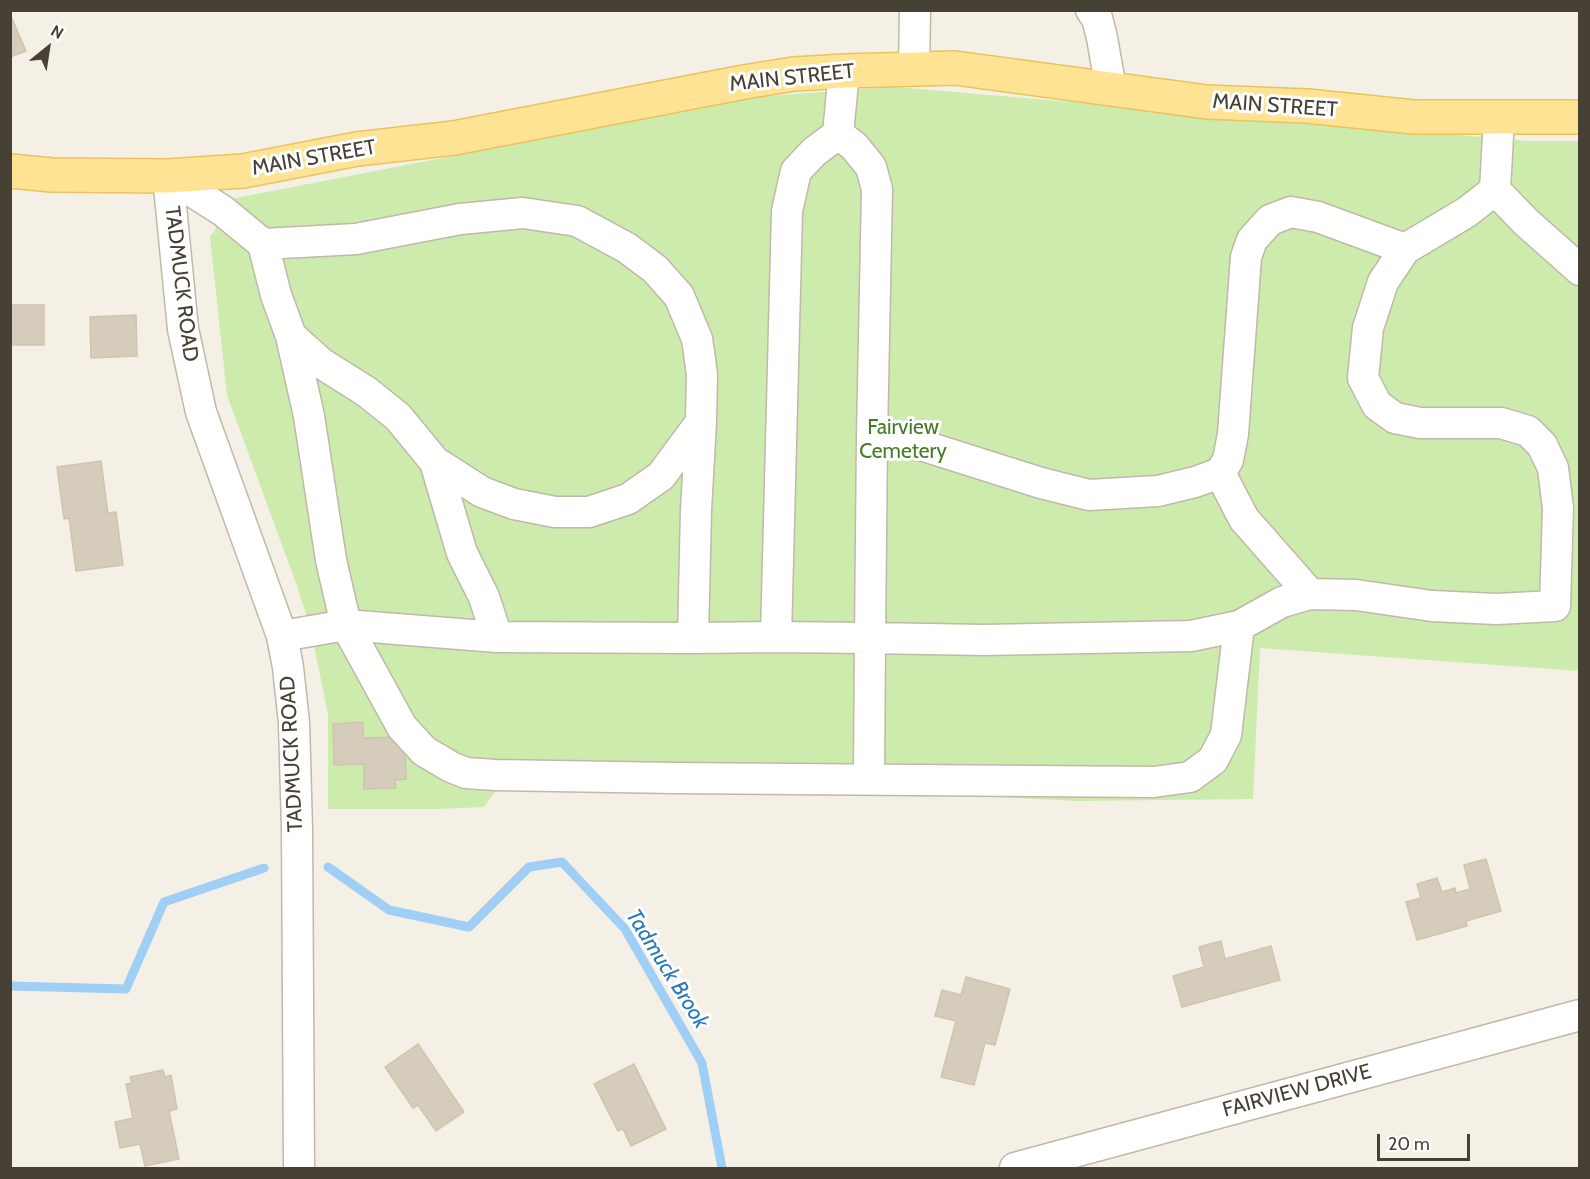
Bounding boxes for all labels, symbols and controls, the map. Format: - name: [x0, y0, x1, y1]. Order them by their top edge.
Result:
- north arrow: [18, 18, 78, 78]
- text: N: [48, 21, 67, 43]
- street label: MAIN STREET: [728, 59, 856, 97]
- street label: MAIN STREET: [1212, 89, 1338, 123]
- street label: MAIN STREET: [250, 135, 378, 181]
- street label: TADMUCK ROAD: [159, 205, 203, 363]
- park label: Fairview Cemetery: [859, 415, 947, 465]
- street label: TADMUCK ROAD: [275, 675, 309, 833]
- water label: Tadmuck Brook: [620, 905, 714, 1033]
- street label: FAIRVIEW DRIVE: [1220, 1059, 1374, 1123]
- scale bar: [1380, 1122, 1473, 1160]
- text: 20 m: [1388, 1133, 1430, 1155]

